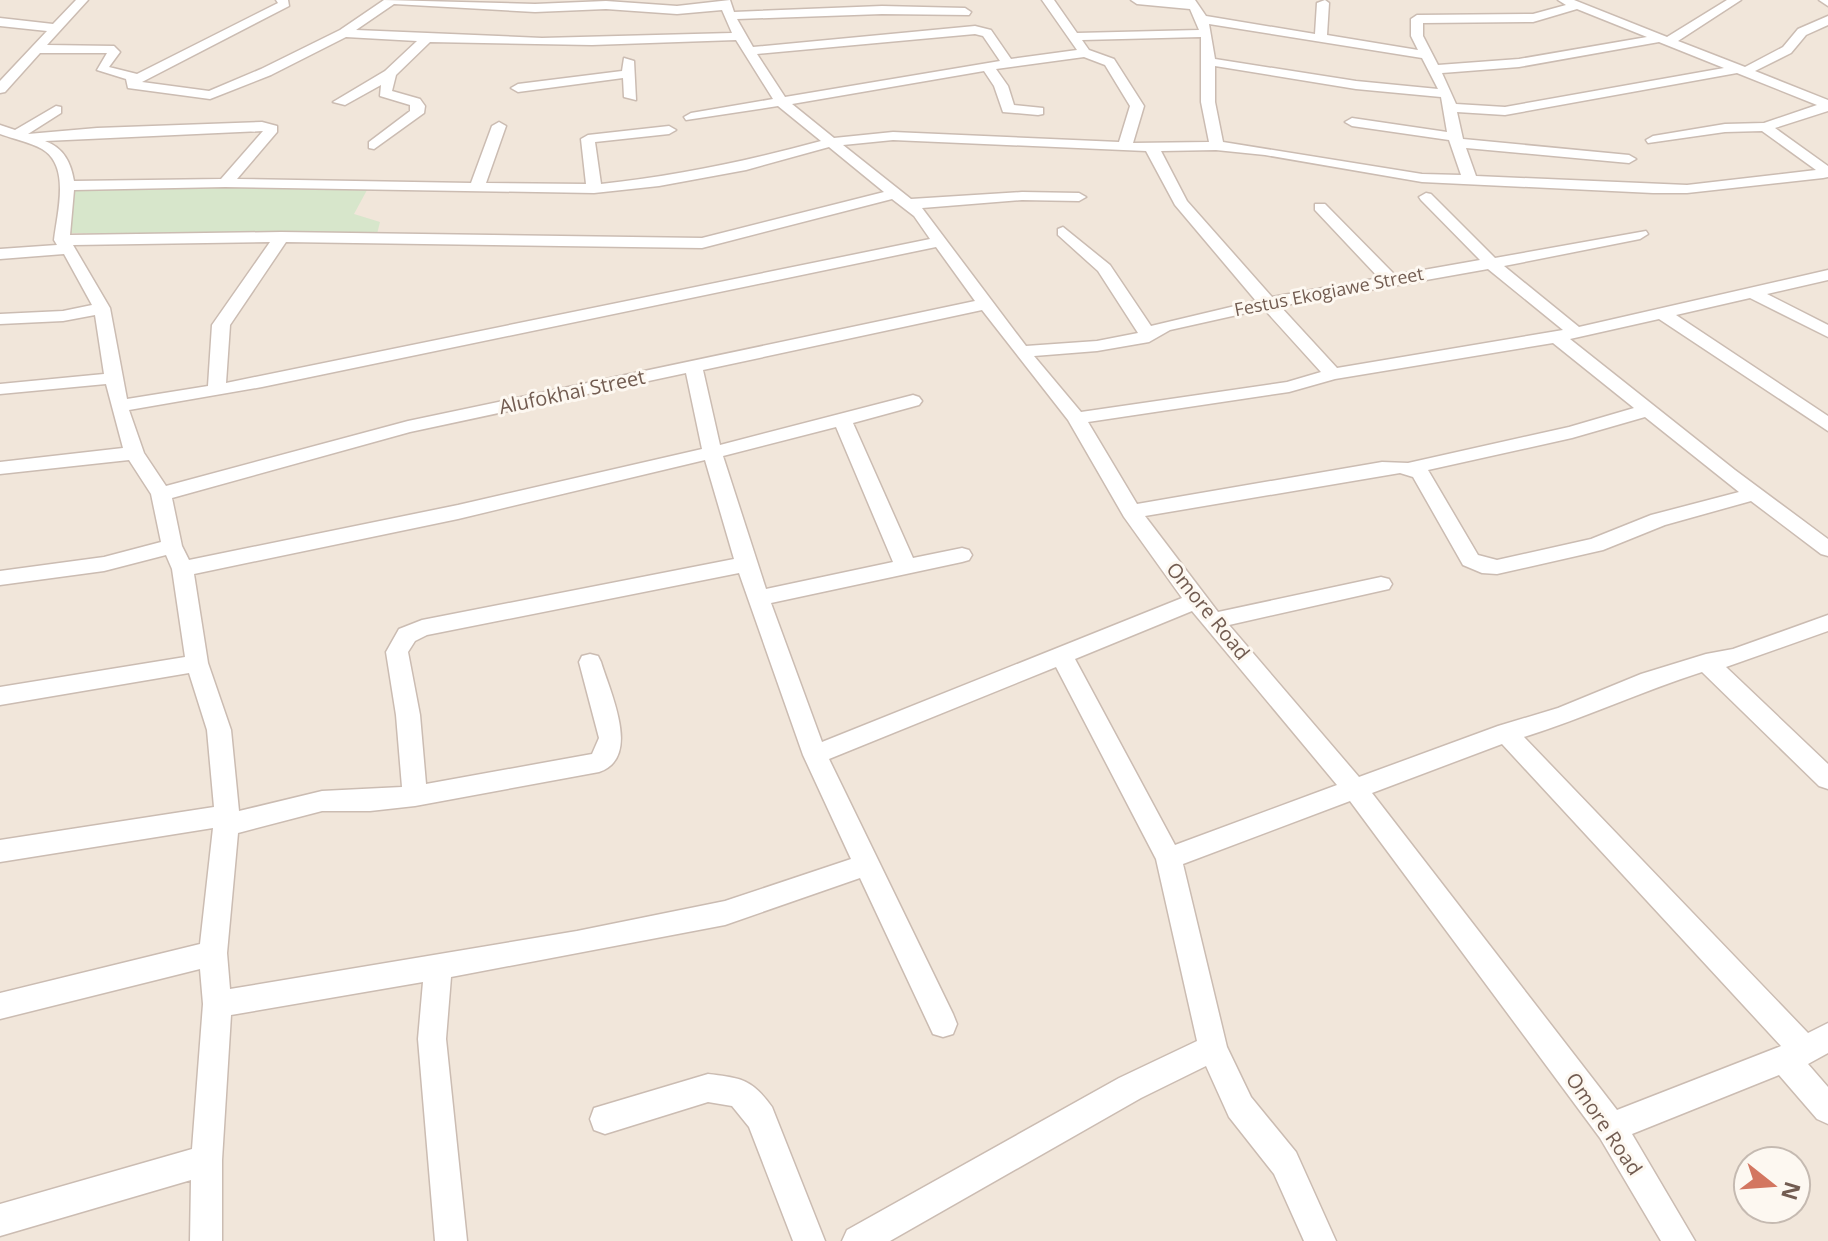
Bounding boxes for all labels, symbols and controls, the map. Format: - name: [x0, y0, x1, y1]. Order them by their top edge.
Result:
- street label: Festus Ekogiawe Street: [1232, 261, 1425, 321]
- street label: Alufokhai Street: [496, 363, 647, 420]
- street label: Omore Road: [1161, 556, 1256, 665]
- street label: Omore Road: [1560, 1067, 1649, 1180]
- north arrow: [1732, 1145, 1812, 1225]
- text: N: [1775, 1178, 1809, 1204]

